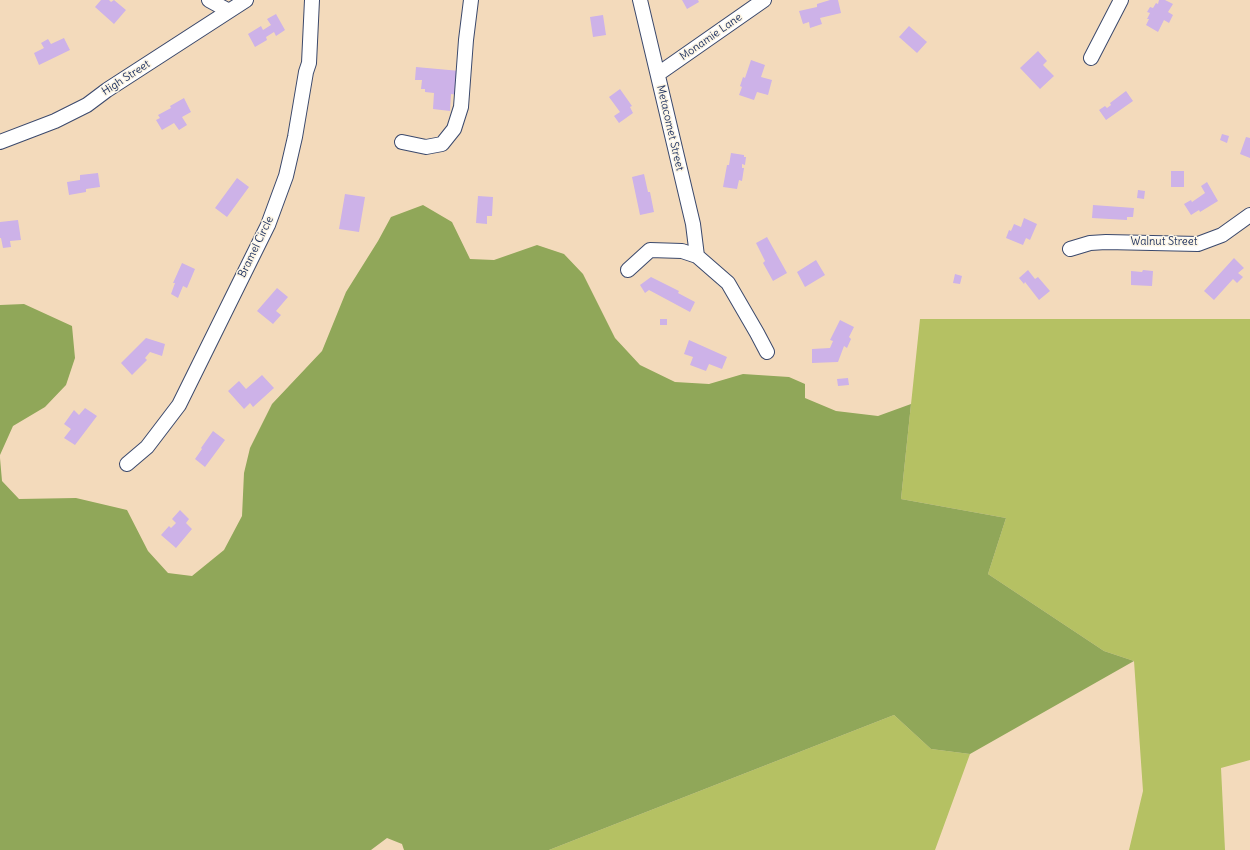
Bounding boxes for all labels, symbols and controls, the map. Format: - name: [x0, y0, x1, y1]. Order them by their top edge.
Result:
- street label: Monamie Lane: [677, 11, 745, 63]
- street label: High Street: [99, 58, 153, 98]
- street label: Metacomet Street: [654, 84, 686, 172]
- street label: Bramel Circle: [235, 214, 277, 280]
- street label: Walnut Street: [1131, 235, 1197, 249]

